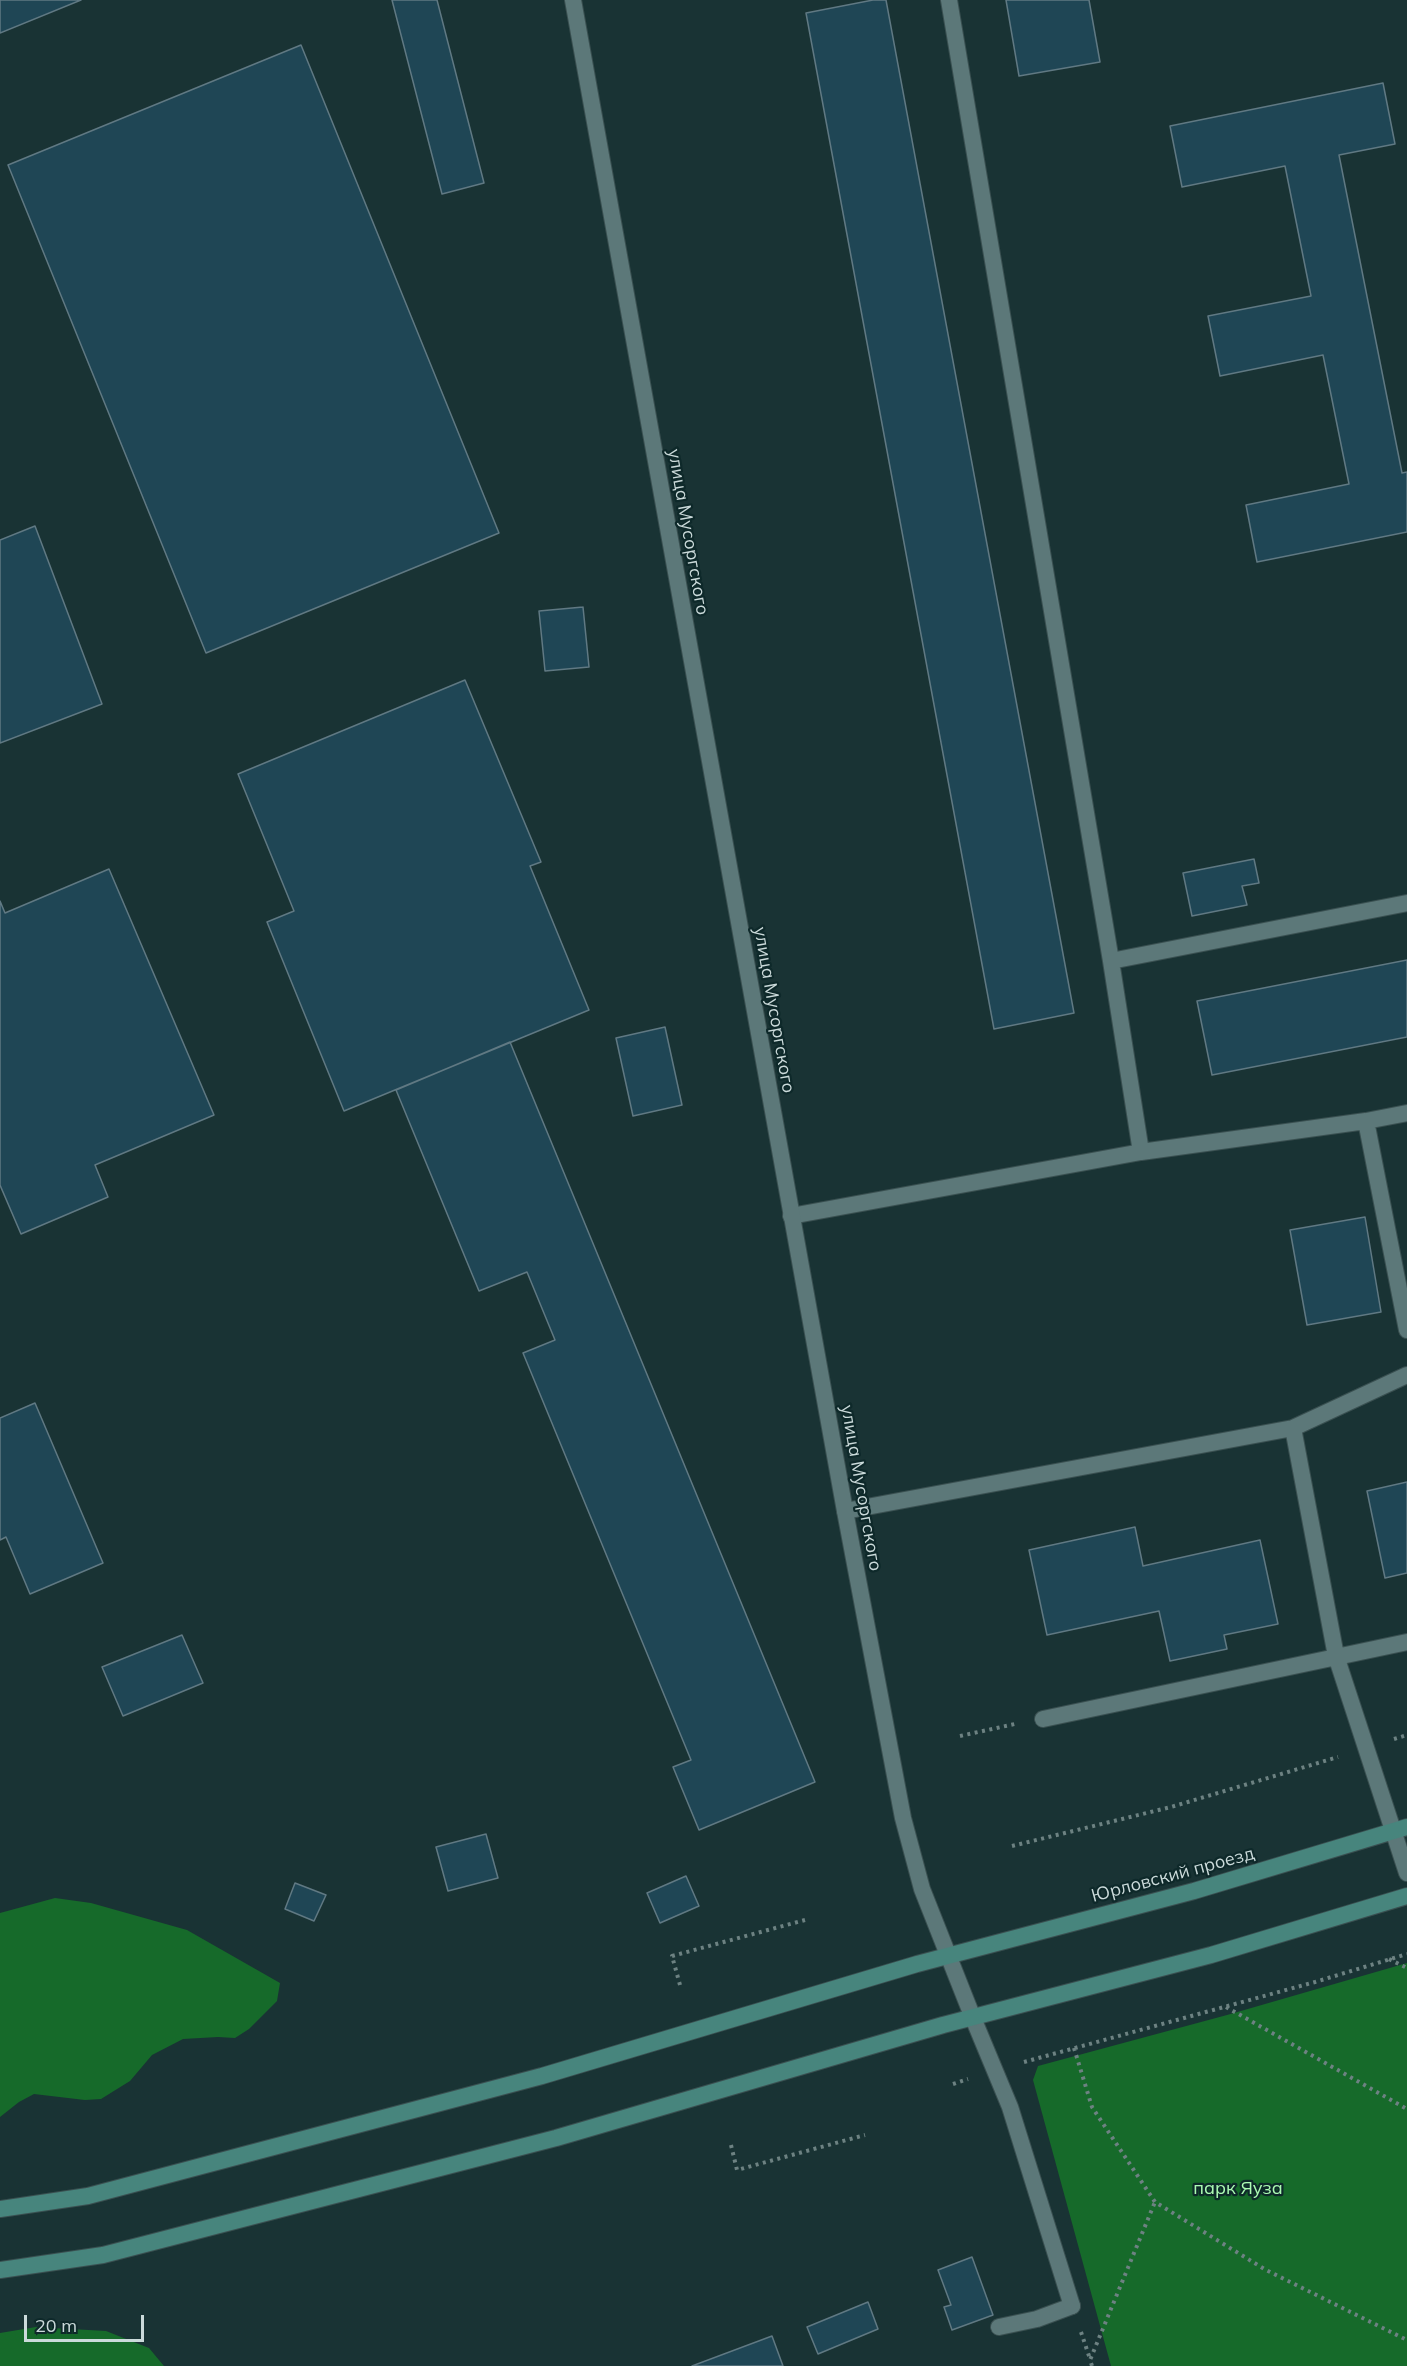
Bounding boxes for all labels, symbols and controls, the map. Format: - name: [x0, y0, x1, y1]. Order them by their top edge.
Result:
- street label: улица Мусоргского: [663, 447, 713, 617]
- street label: улица Мусоргского: [749, 925, 799, 1095]
- street label: улица Мусоргского: [836, 1403, 886, 1573]
- street label: Юрловский проезд: [1089, 1843, 1257, 1907]
- park label: парк Яуза: [1193, 2178, 1283, 2200]
- scale bar: [27, 2303, 147, 2341]
- text: 20 m: [35, 2314, 77, 2337]

